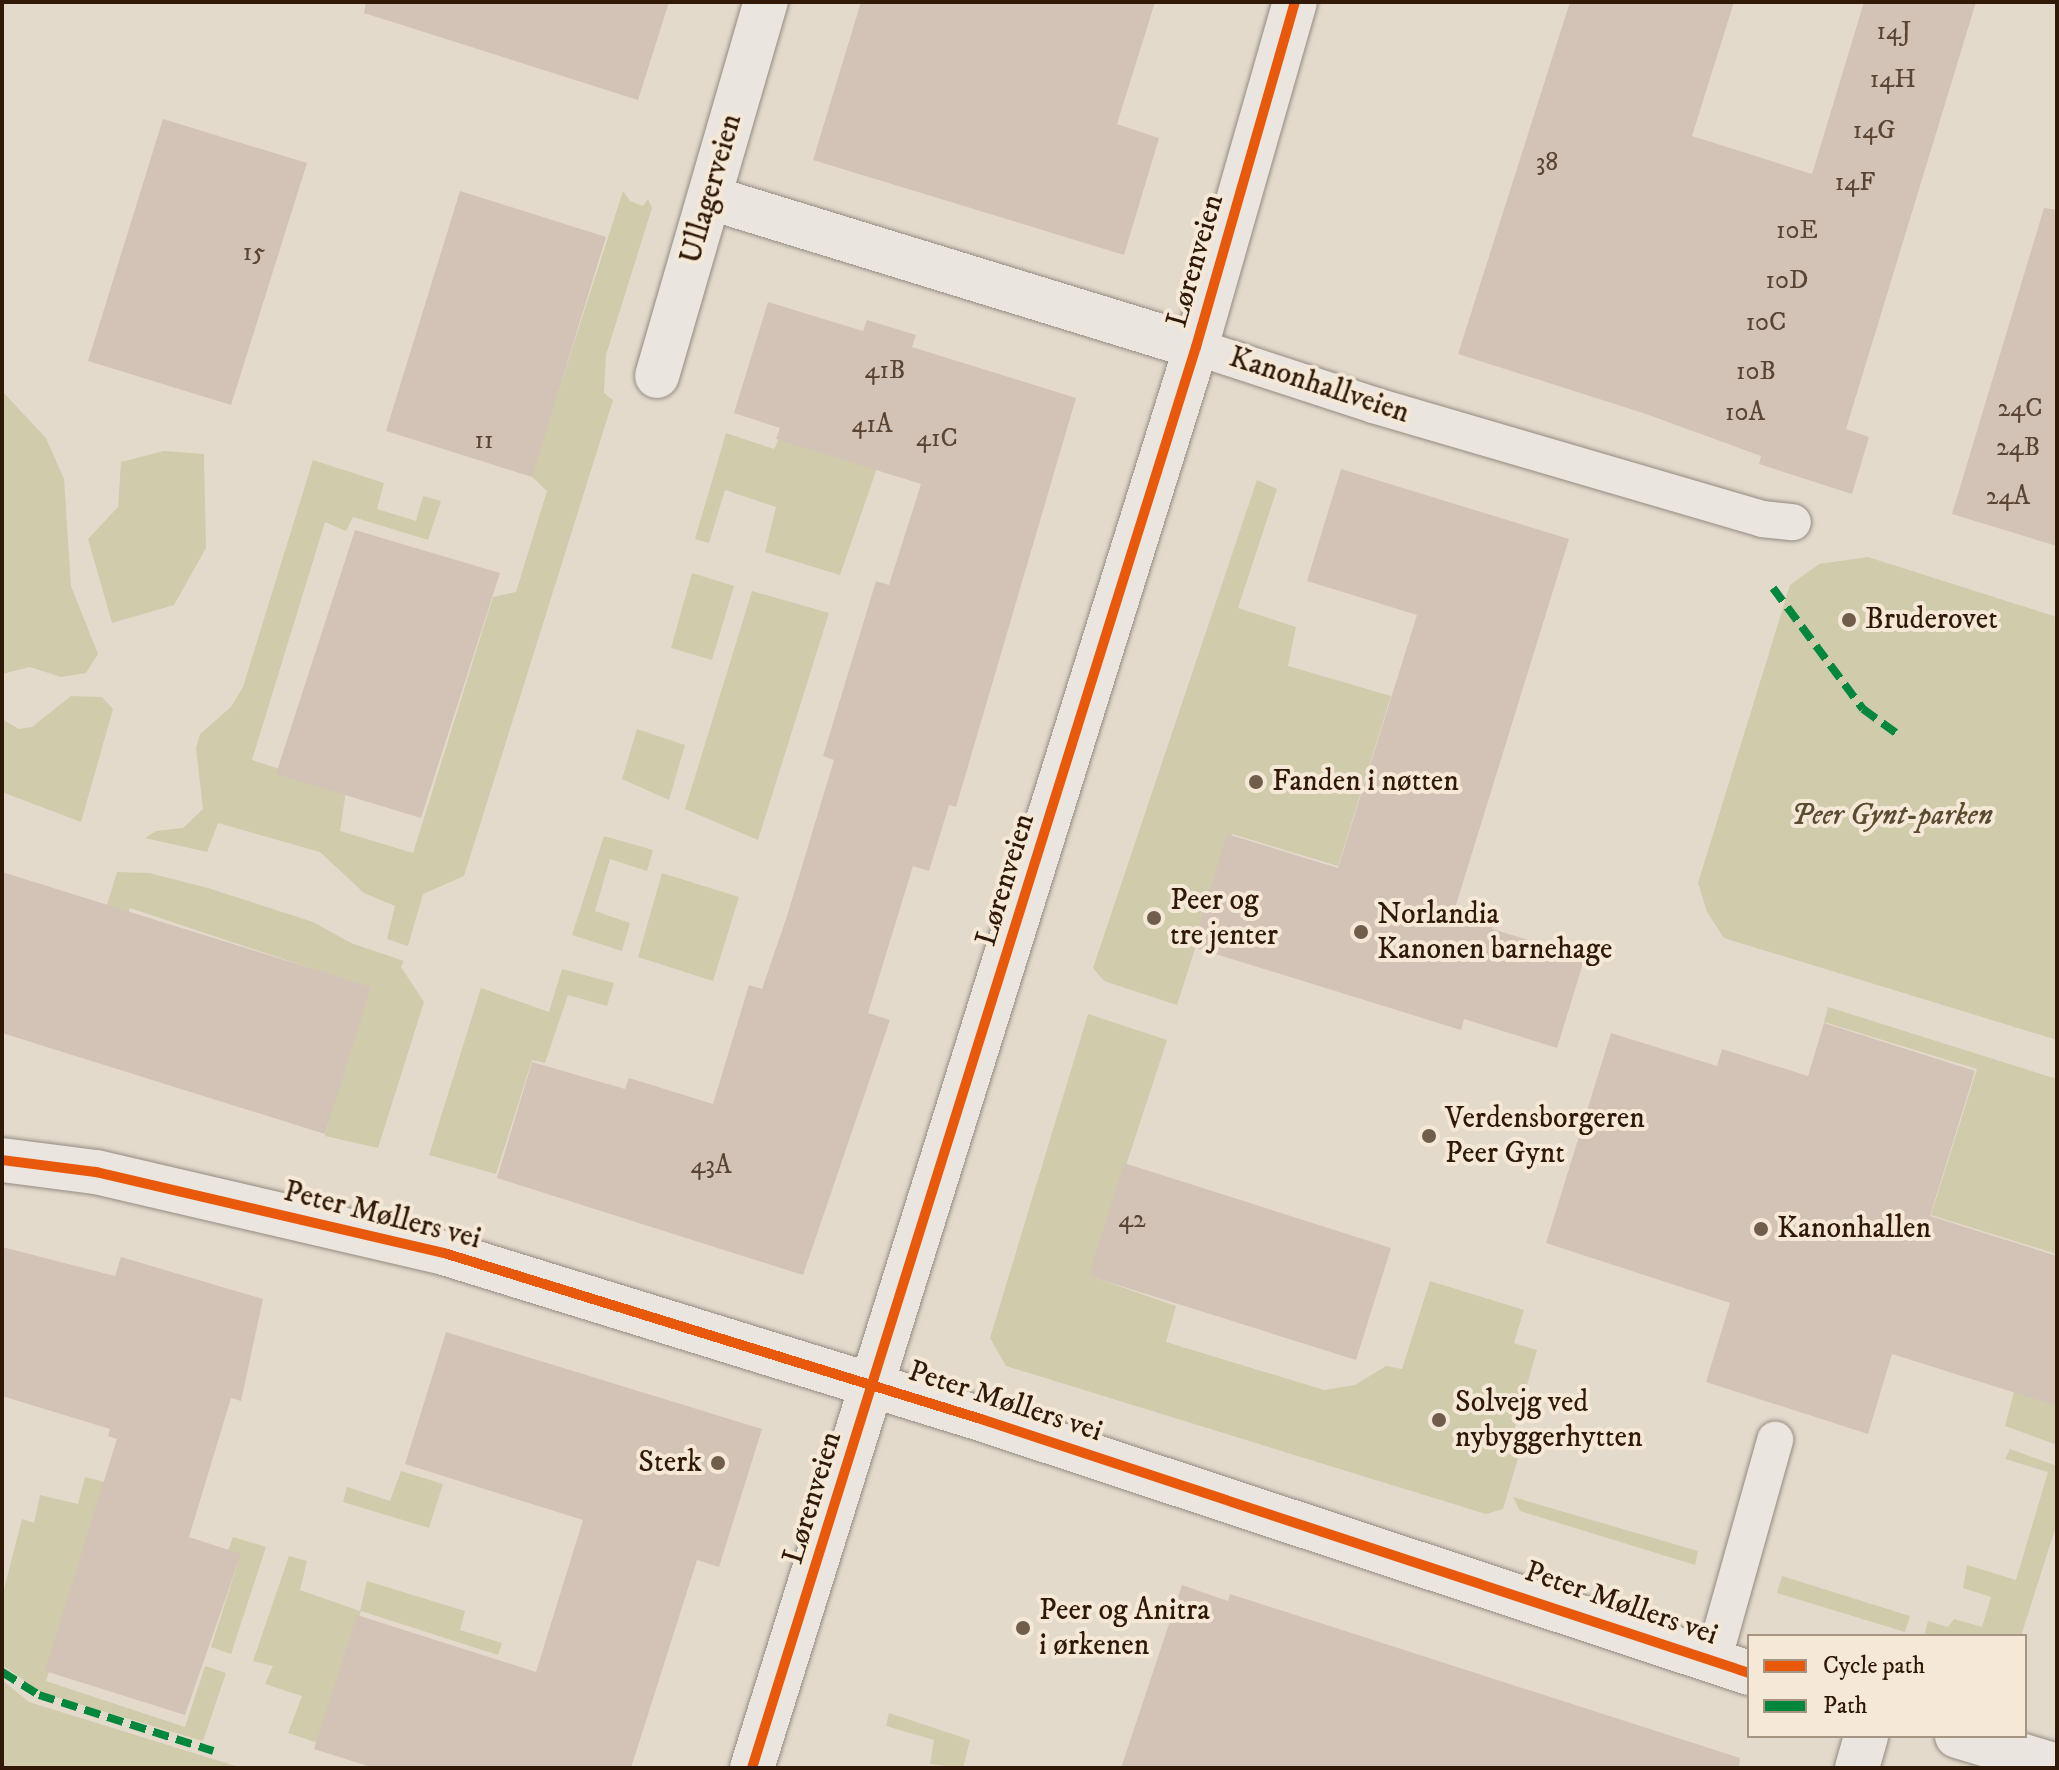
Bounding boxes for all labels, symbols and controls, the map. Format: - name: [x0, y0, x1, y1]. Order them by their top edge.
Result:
- house number: 14J: [1877, 16, 1911, 48]
- house number: 14H: [1870, 64, 1916, 96]
- street label: Ullagerveien: [673, 110, 751, 268]
- house number: 14G: [1853, 115, 1895, 147]
- house number: 38: [1536, 147, 1558, 179]
- house number: 14F: [1835, 167, 1875, 199]
- street label: Lørenveien: [1160, 190, 1232, 332]
- house number: 10E: [1776, 215, 1818, 247]
- house number: 15: [243, 237, 265, 269]
- house number: 10D: [1766, 265, 1808, 297]
- house number: 10C: [1746, 307, 1786, 339]
- street label: Kanonhallveien: [1224, 340, 1414, 432]
- house number: 41B: [865, 355, 905, 387]
- house number: 10B: [1736, 356, 1776, 388]
- house number: 24C: [1997, 393, 2043, 425]
- house number: 10A: [1725, 397, 1765, 429]
- house number: 41A: [851, 409, 893, 441]
- house number: 41C: [916, 423, 958, 455]
- house number: 11: [474, 425, 494, 457]
- house number: 24B: [1996, 432, 2040, 464]
- house number: 24A: [1986, 481, 2030, 513]
- place label: Bruderovet: [1865, 602, 1998, 638]
- marker: Bruderovet: [1840, 611, 1858, 629]
- place label: Fanden i nøtten: [1272, 764, 1459, 800]
- marker: Fanden i nøtten: [1247, 773, 1265, 791]
- park label: Peer Gynt-parken: [1791, 798, 1993, 834]
- street label: Lørenveien: [969, 809, 1043, 951]
- place label: Peer og tre jenter: [1170, 883, 1278, 954]
- place label: Norlandia Kanonen barnehage: [1377, 897, 1613, 968]
- marker: Peer og tre jenter: [1145, 909, 1163, 927]
- marker: Norlandia Kanonen barnehage: [1352, 923, 1370, 941]
- place label: Verdensborgeren Peer Gynt: [1445, 1101, 1645, 1172]
- marker: Verdensborgeren Peer Gynt: [1420, 1127, 1438, 1145]
- house number: 43A: [690, 1150, 732, 1182]
- street label: Peter Møllers vei: [280, 1174, 484, 1258]
- house number: 42: [1118, 1204, 1146, 1236]
- place label: Kanonhallen: [1777, 1211, 1931, 1247]
- marker: Kanonhallen: [1752, 1220, 1770, 1238]
- street label: Peter Møllers vei: [904, 1354, 1106, 1450]
- place label: Solvejg ved nybyggerhytten: [1455, 1385, 1643, 1456]
- marker: Solvejg ved nybyggerhytten: [1430, 1411, 1448, 1429]
- street label: Lørenveien: [776, 1427, 850, 1569]
- place label: Sterk: [638, 1445, 702, 1481]
- marker: Sterk: [709, 1454, 727, 1472]
- street label: Peter Møllers vei: [1520, 1554, 1722, 1654]
- place label: Peer og Anitra i ørkenen: [1039, 1593, 1210, 1664]
- marker: Peer og Anitra i ørkenen: [1014, 1619, 1032, 1637]
- legend: [1747, 1634, 2027, 1738]
- text: Cycle path: [1823, 1651, 1925, 1681]
- text: Path: [1823, 1691, 1867, 1721]

